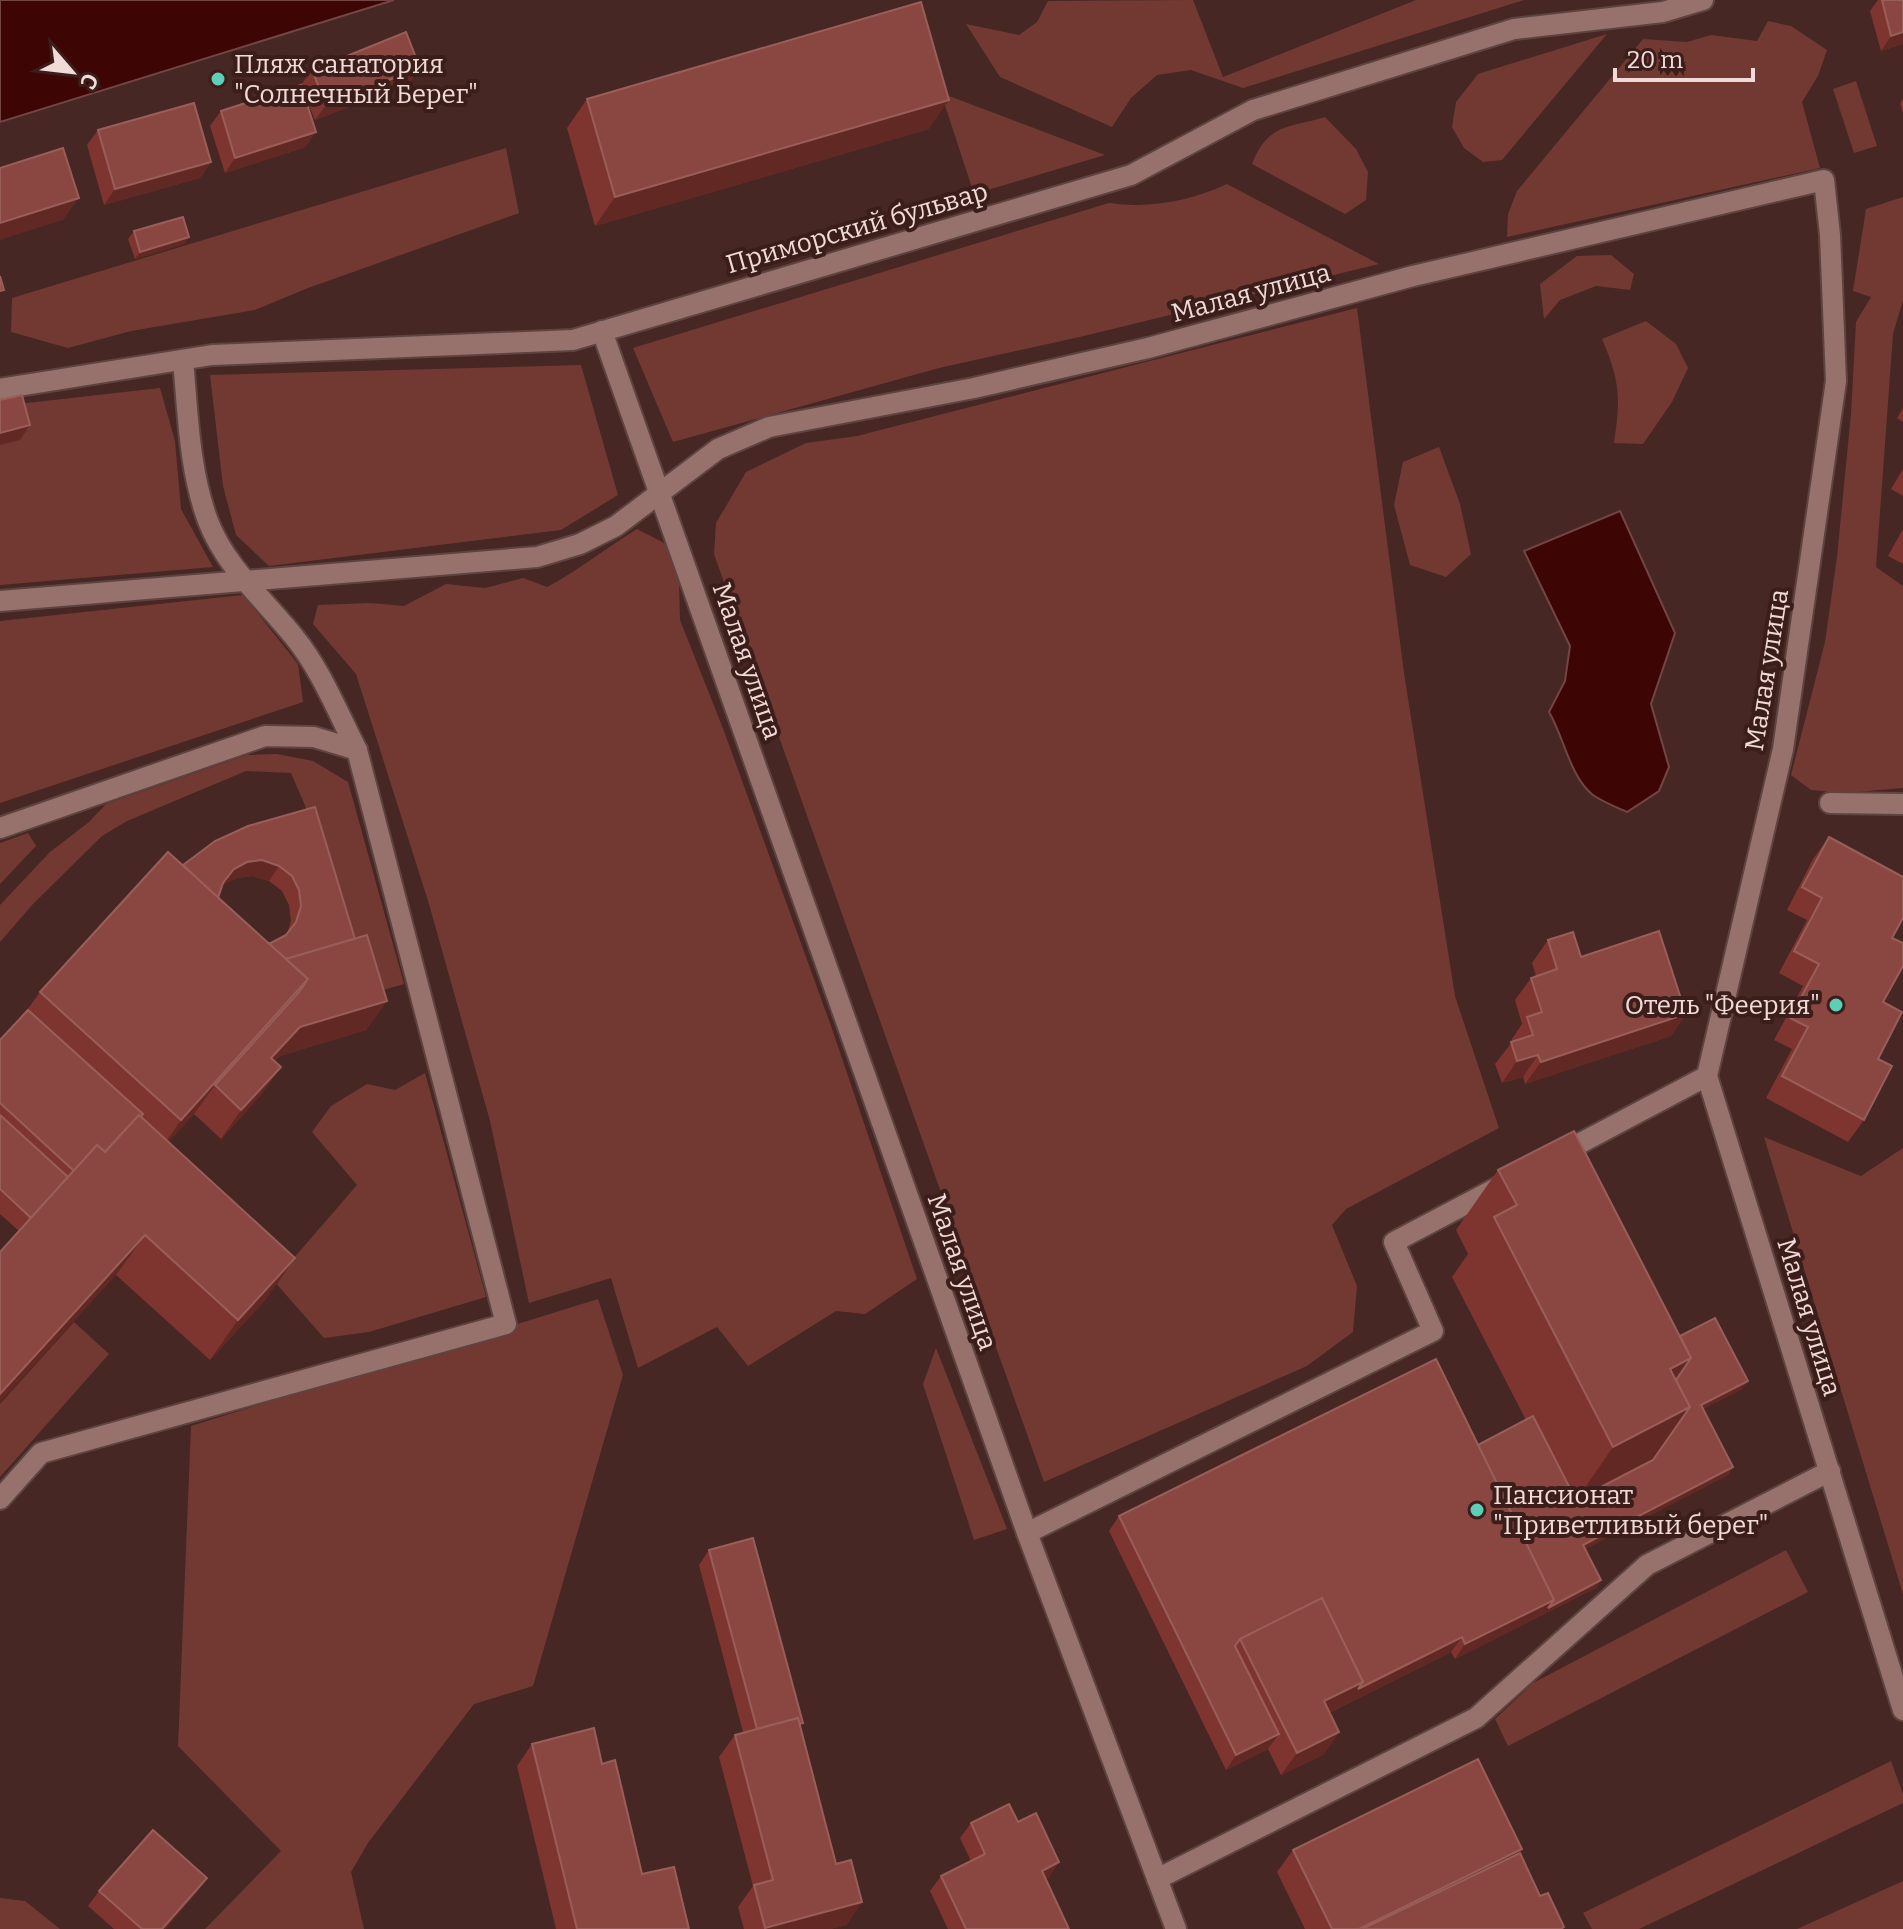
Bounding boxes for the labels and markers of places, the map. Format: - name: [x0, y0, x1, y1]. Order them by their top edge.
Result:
- place label: Пляж санатория "Солнечный Берег": [234, 49, 478, 110]
- marker: Пляж санатория "Солнечный Берег": [209, 70, 227, 88]
- place label: Отель "Феерия": [1625, 990, 1820, 1021]
- marker: Отель "Феерия": [1827, 996, 1845, 1014]
- place label: Пансионат "Приветливый берег": [1493, 1480, 1769, 1541]
- marker: Пансионат "Приветливый берег": [1468, 1501, 1486, 1519]

